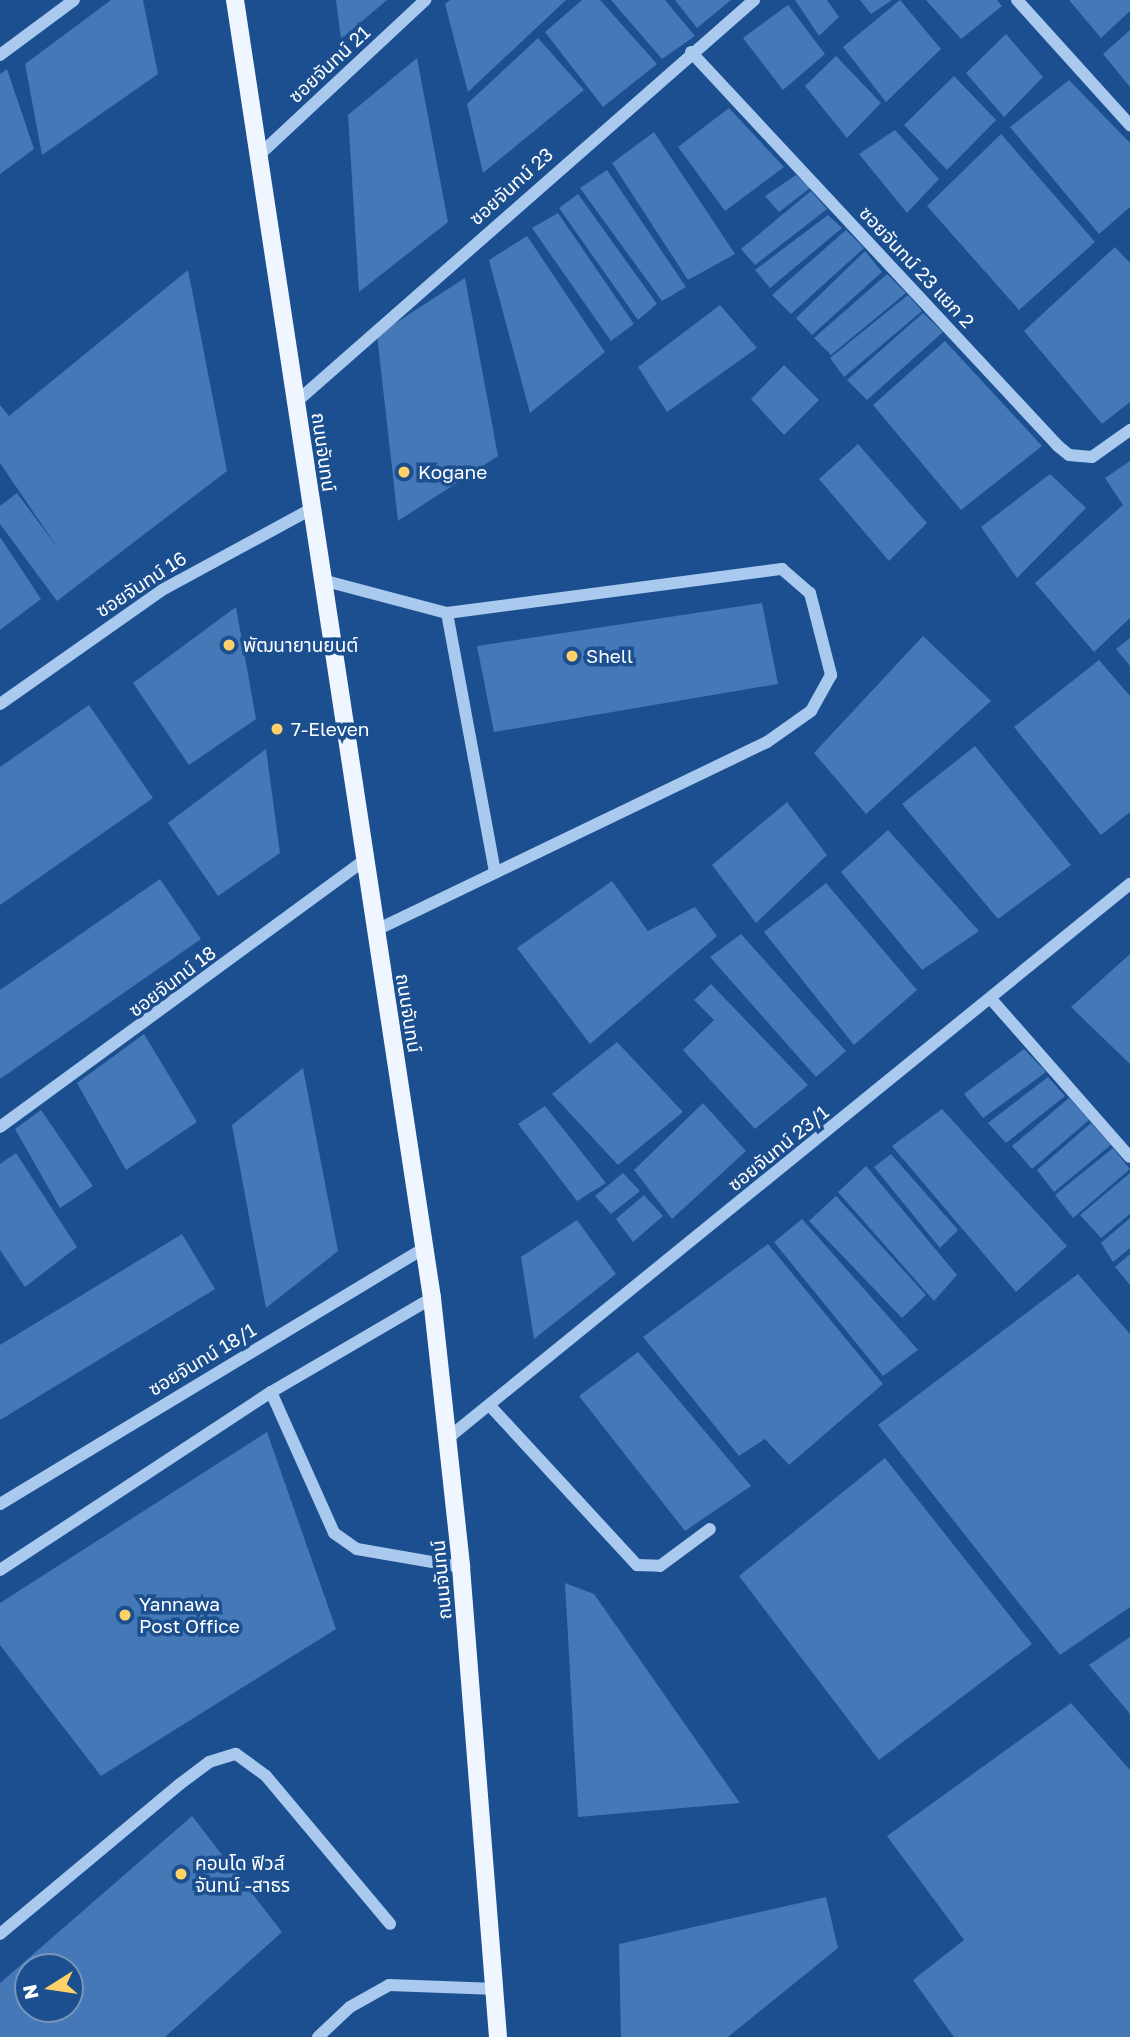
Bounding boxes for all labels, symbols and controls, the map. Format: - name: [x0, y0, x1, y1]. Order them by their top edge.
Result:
- street label: ซอยจันทน์ 21: [284, 21, 374, 107]
- street label: ซอยจันทน์ 23: [465, 143, 557, 229]
- street label: ซอยจันทน์ 23 แยก 2: [855, 201, 979, 333]
- street label: ถนนจันทน์: [307, 411, 341, 493]
- place label: Kogane: [418, 461, 487, 483]
- marker: Kogane: [396, 464, 412, 480]
- street label: ซอยจันทน์ 16: [92, 546, 190, 622]
- place label: พัฒนายานยนต์: [243, 634, 358, 656]
- marker: พัฒนายานยนต์: [221, 637, 237, 653]
- place label: Shell: [586, 645, 633, 667]
- marker: Shell: [564, 648, 580, 664]
- place label: 7-Eleven: [291, 718, 369, 740]
- marker: 7-Eleven: [269, 721, 285, 737]
- street label: ซอยจันทน์ 18: [124, 941, 220, 1021]
- street label: ถนนจันทน์: [392, 972, 426, 1054]
- street label: ซอยจันทน์ 23/1: [723, 1100, 833, 1196]
- street label: ซอยจันทน์ 18/1: [144, 1318, 260, 1400]
- street label: ถนนจันทน์: [426, 1539, 456, 1621]
- place label: Yannawa Post Office: [139, 1593, 240, 1637]
- marker: Yannawa Post Office: [117, 1607, 133, 1623]
- place label: คอนโด ฟิวส์ จันทน์ -สาธร: [195, 1852, 290, 1896]
- marker: คอนโด ฟิวส์ จันทน์ -สาธร: [173, 1866, 189, 1882]
- north arrow: [14, 1953, 84, 2023]
- text: N: [17, 1983, 43, 2002]

